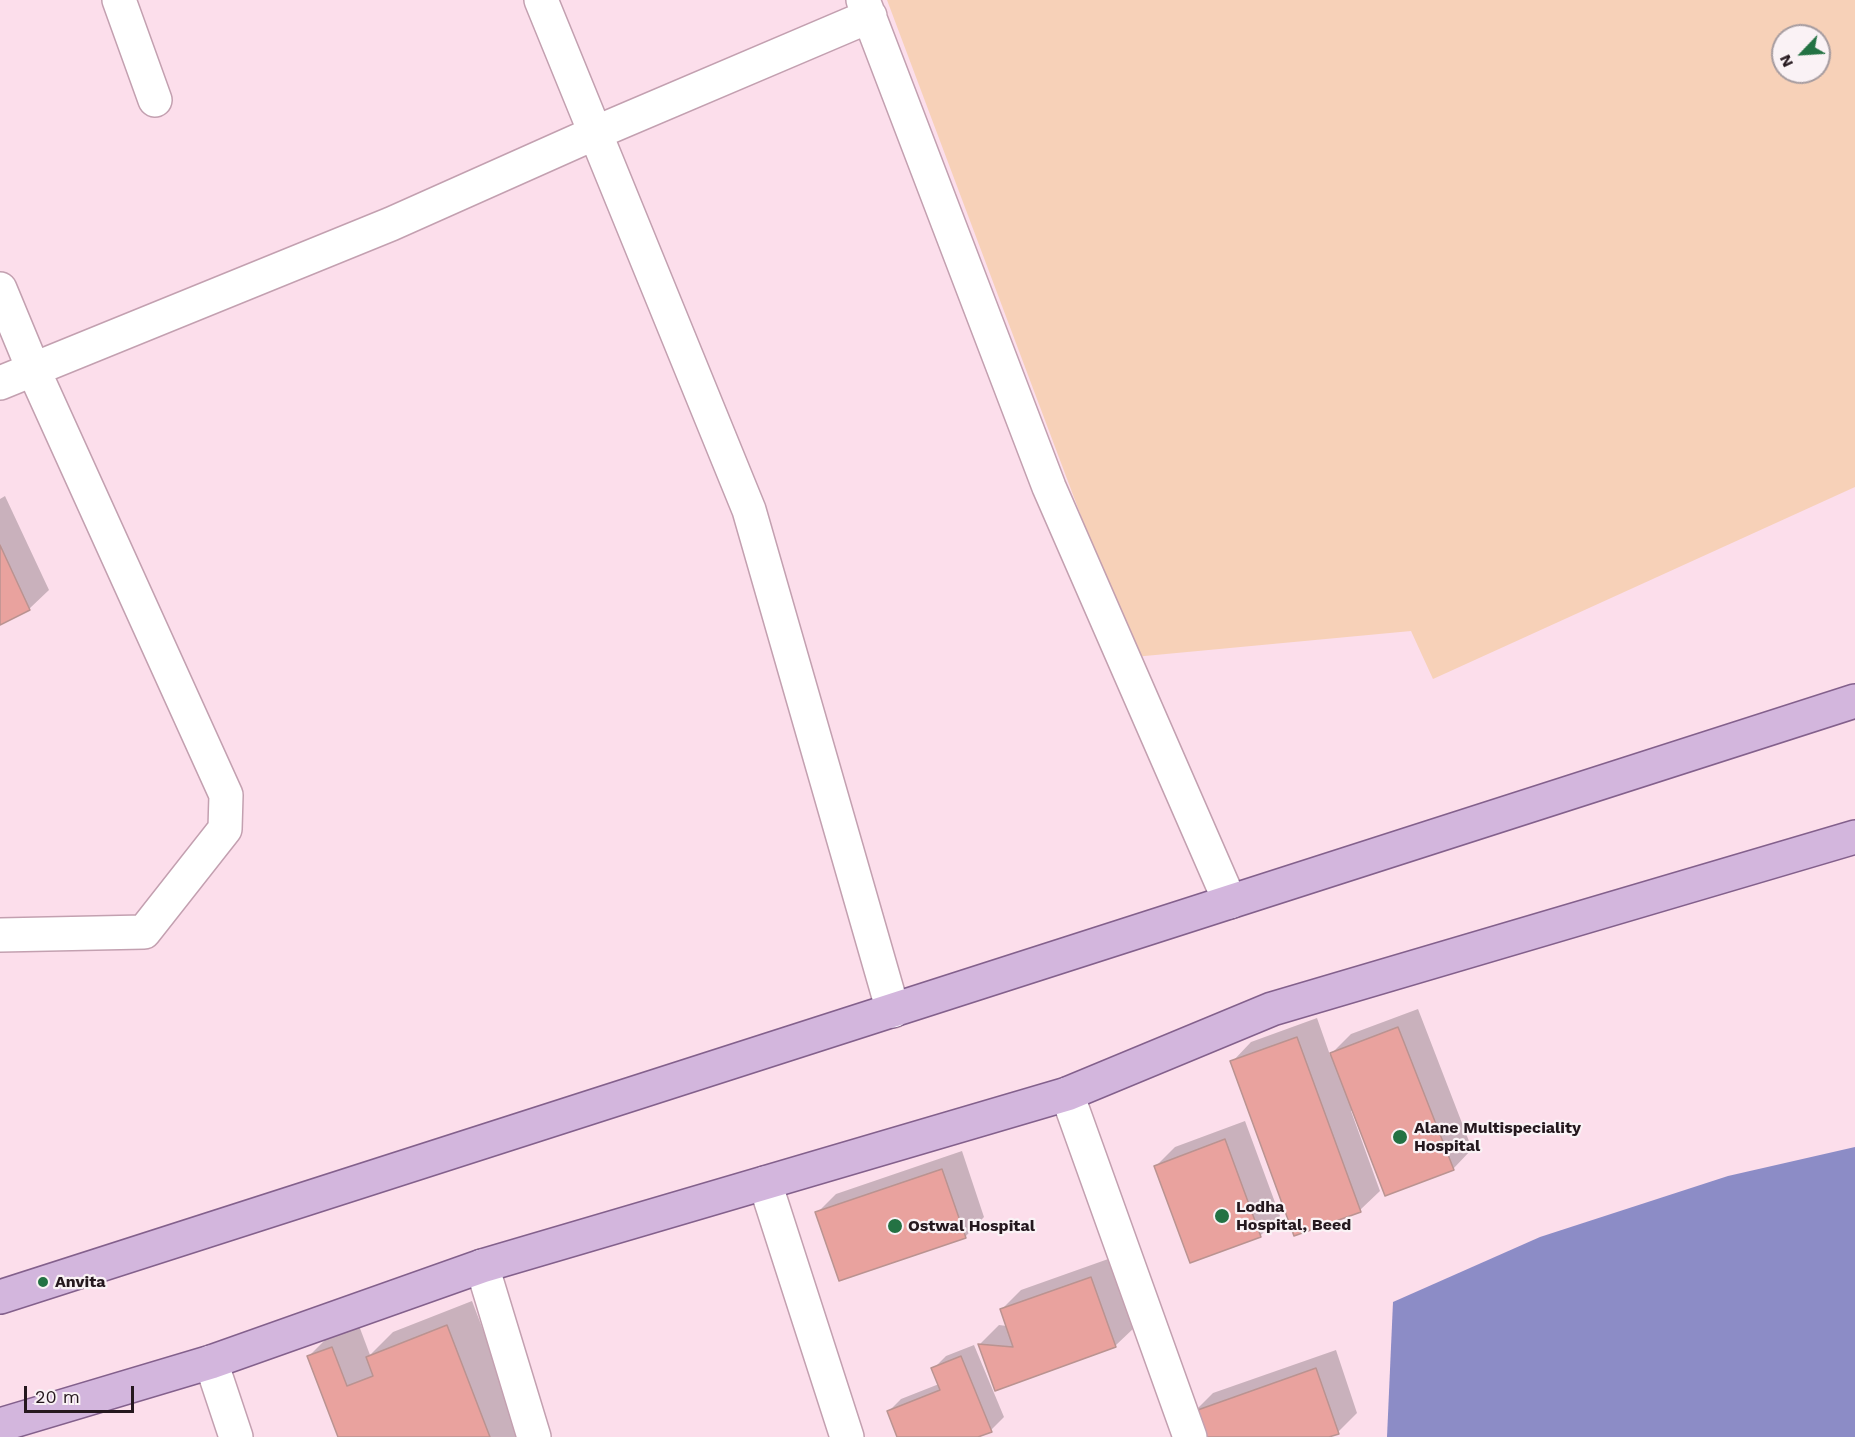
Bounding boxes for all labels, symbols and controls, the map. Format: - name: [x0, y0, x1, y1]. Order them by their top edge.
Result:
- north arrow: [1771, 24, 1831, 84]
- text: N: [1775, 52, 1797, 70]
- place label: Alane Multispeciality Hospital: [1414, 1118, 1581, 1156]
- marker: Alane Multispeciality Hospital: [1391, 1128, 1409, 1146]
- place label: Lodha Hospital, Beed: [1236, 1197, 1351, 1235]
- marker: Lodha Hospital, Beed: [1213, 1207, 1231, 1225]
- place label: Ostwal Hospital: [908, 1216, 1035, 1236]
- marker: Ostwal Hospital: [886, 1217, 904, 1235]
- place label: Anvita: [55, 1272, 106, 1292]
- marker: Anvita: [36, 1275, 50, 1289]
- scale bar: [27, 1374, 136, 1412]
- text: 20 m: [35, 1386, 80, 1407]

